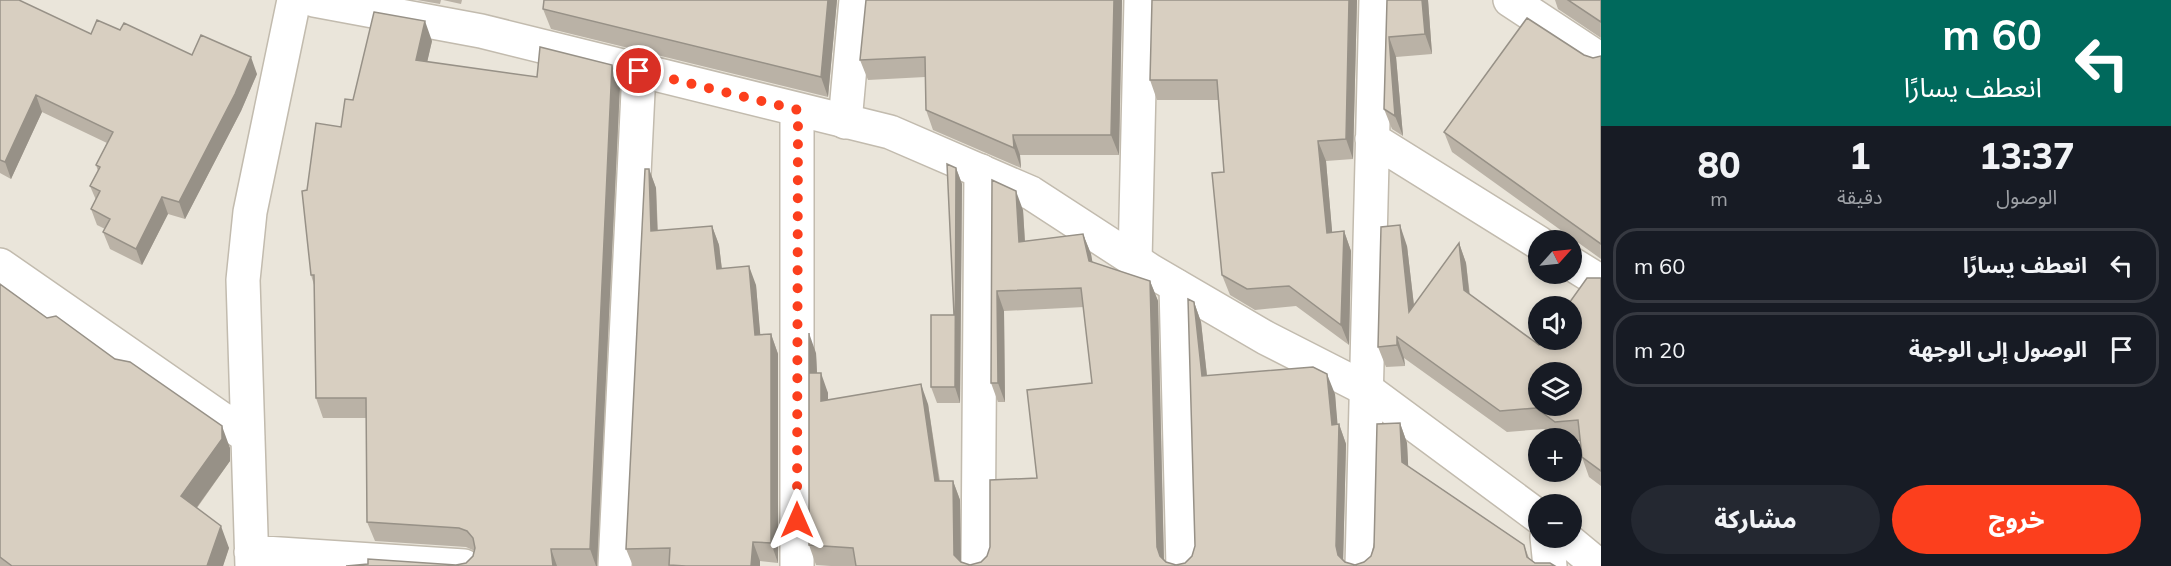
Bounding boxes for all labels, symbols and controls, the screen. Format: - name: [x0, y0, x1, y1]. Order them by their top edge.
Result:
- text: 60 m: [1942, 8, 2042, 61]
- icon: left: [2063, 24, 2141, 102]
- pin: [613, 45, 664, 96]
- icon: arrive: [622, 54, 655, 87]
- text: انعطف يسارًا: [1904, 70, 2042, 104]
- text: 1: [1849, 133, 1871, 178]
- text: 13:37: [1979, 133, 2075, 178]
- text: 80: [1697, 142, 1741, 187]
- text: دقيقة: [1837, 184, 1883, 209]
- text: الوصول: [1996, 184, 2057, 209]
- text: m: [1710, 186, 1728, 211]
- north arrow: [1528, 230, 1582, 284]
- map controls: [1528, 230, 1582, 548]
- icon: left: [2105, 249, 2138, 282]
- text: انعطف يسارًا: [1963, 251, 2087, 279]
- text: 60 m: [1634, 252, 1685, 280]
- button: sound: [1528, 296, 1582, 350]
- icon: arrive: [2105, 333, 2138, 366]
- text: الوصول إلى الوجهة: [1909, 335, 2087, 363]
- text: 20 m: [1634, 336, 1685, 364]
- button: layers: [1528, 362, 1582, 416]
- button: +: [1528, 428, 1582, 482]
- button: مشاركة: [1631, 485, 1880, 554]
- button: خروج: [1892, 485, 2141, 554]
- position arrow: [765, 488, 829, 552]
- button: −: [1528, 494, 1582, 548]

